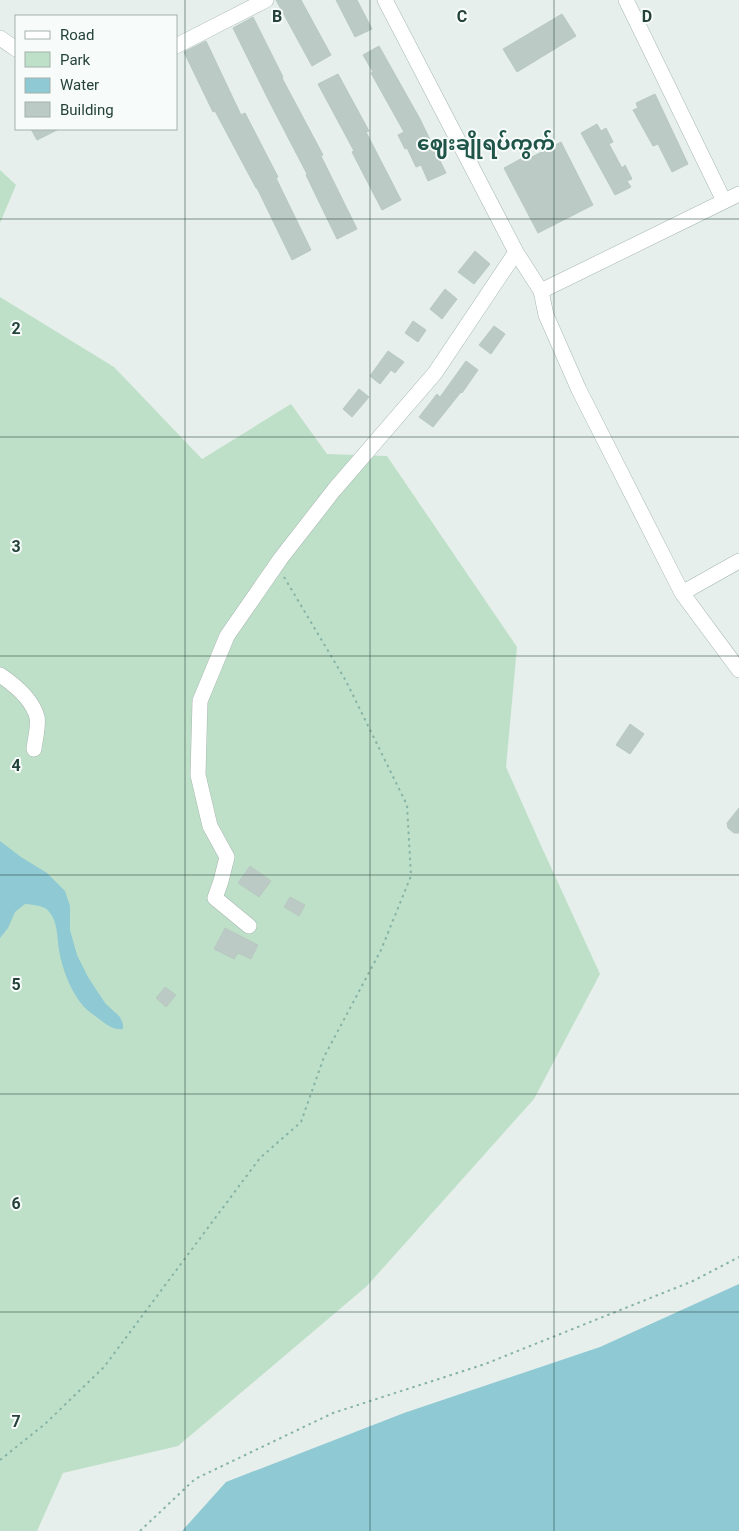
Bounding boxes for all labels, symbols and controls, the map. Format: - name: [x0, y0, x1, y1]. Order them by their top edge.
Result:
- text: B: [272, 7, 282, 26]
- text: C: [457, 7, 467, 26]
- text: D: [642, 7, 652, 26]
- legend: [15, 15, 178, 130]
- text: Road: [60, 26, 94, 44]
- text: Park: [60, 51, 91, 69]
- text: Water: [60, 76, 99, 94]
- text: Building: [60, 101, 114, 119]
- district label: ဈေးချိုရပ်ကွက်: [417, 130, 555, 160]
- text: 2: [11, 319, 21, 338]
- text: 3: [11, 537, 21, 556]
- text: 4: [11, 756, 21, 775]
- text: 5: [11, 975, 21, 994]
- text: 6: [11, 1194, 21, 1213]
- text: 7: [11, 1412, 21, 1431]

